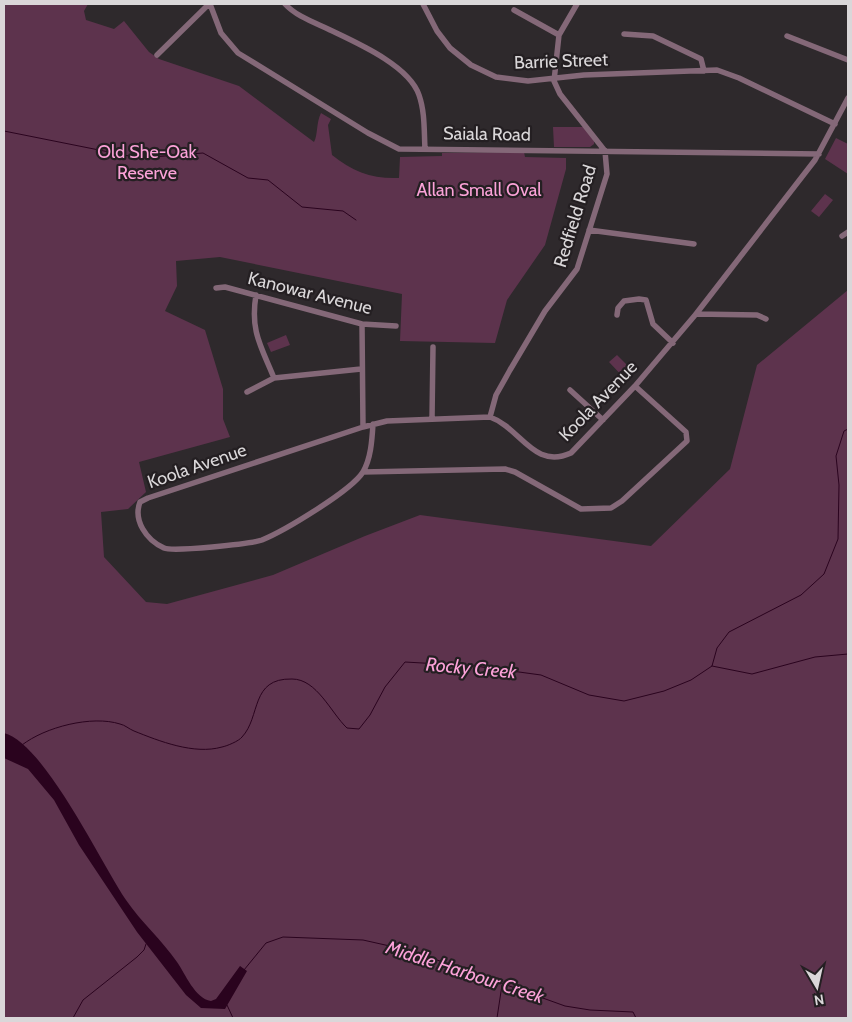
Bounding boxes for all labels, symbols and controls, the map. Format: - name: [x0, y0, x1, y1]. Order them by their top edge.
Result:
- street label: Barrie Street: [514, 48, 608, 74]
- street label: Saiala Road: [443, 122, 531, 146]
- park label: Old She-Oak Reserve: [97, 141, 198, 184]
- street label: Redfield Road: [549, 162, 601, 270]
- park label: Allan Small Oval: [416, 179, 542, 201]
- street label: Kanowar Avenue: [246, 267, 374, 319]
- street label: Koola Avenue: [554, 356, 642, 446]
- street label: Koola Avenue: [145, 439, 249, 493]
- water label: Rocky Creek: [425, 653, 518, 683]
- water label: Middle Harbour Creek: [382, 935, 548, 1009]
- north arrow: [792, 962, 842, 1012]
- text: N: [813, 990, 825, 1010]

